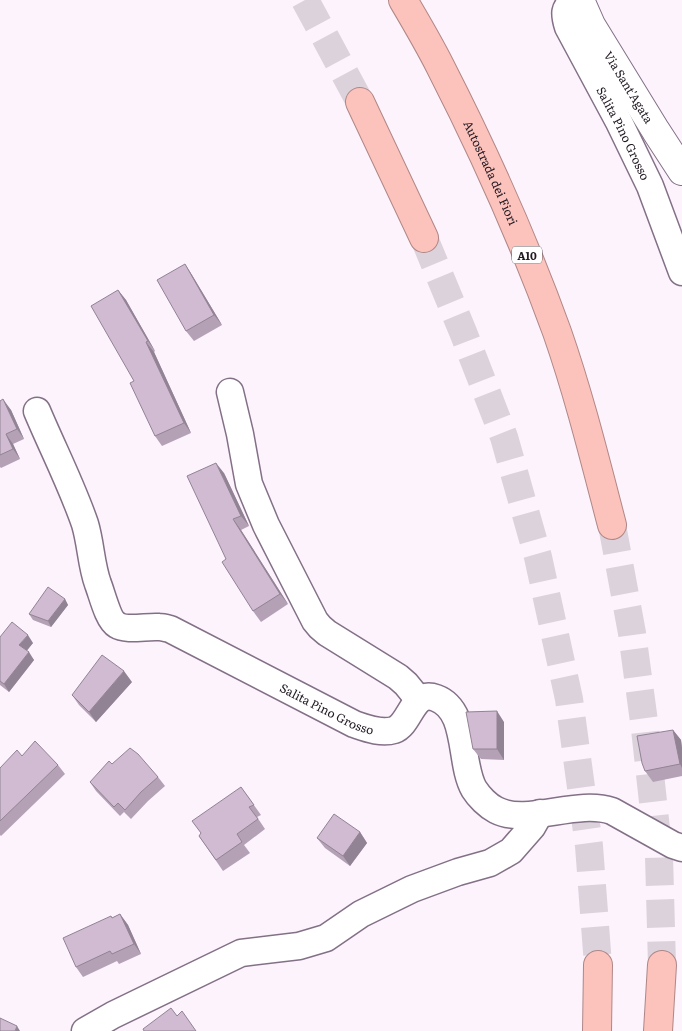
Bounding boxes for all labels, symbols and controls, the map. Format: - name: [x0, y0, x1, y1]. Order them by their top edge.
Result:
- street label: Via Sant'Agata: [600, 47, 658, 127]
- street label: Salita Pino Grosso: [592, 83, 655, 183]
- street label: Autostrada dei Fiori: [459, 117, 523, 228]
- road number: A10: [512, 246, 542, 264]
- street label: Salita Pino Grosso: [277, 678, 376, 739]

